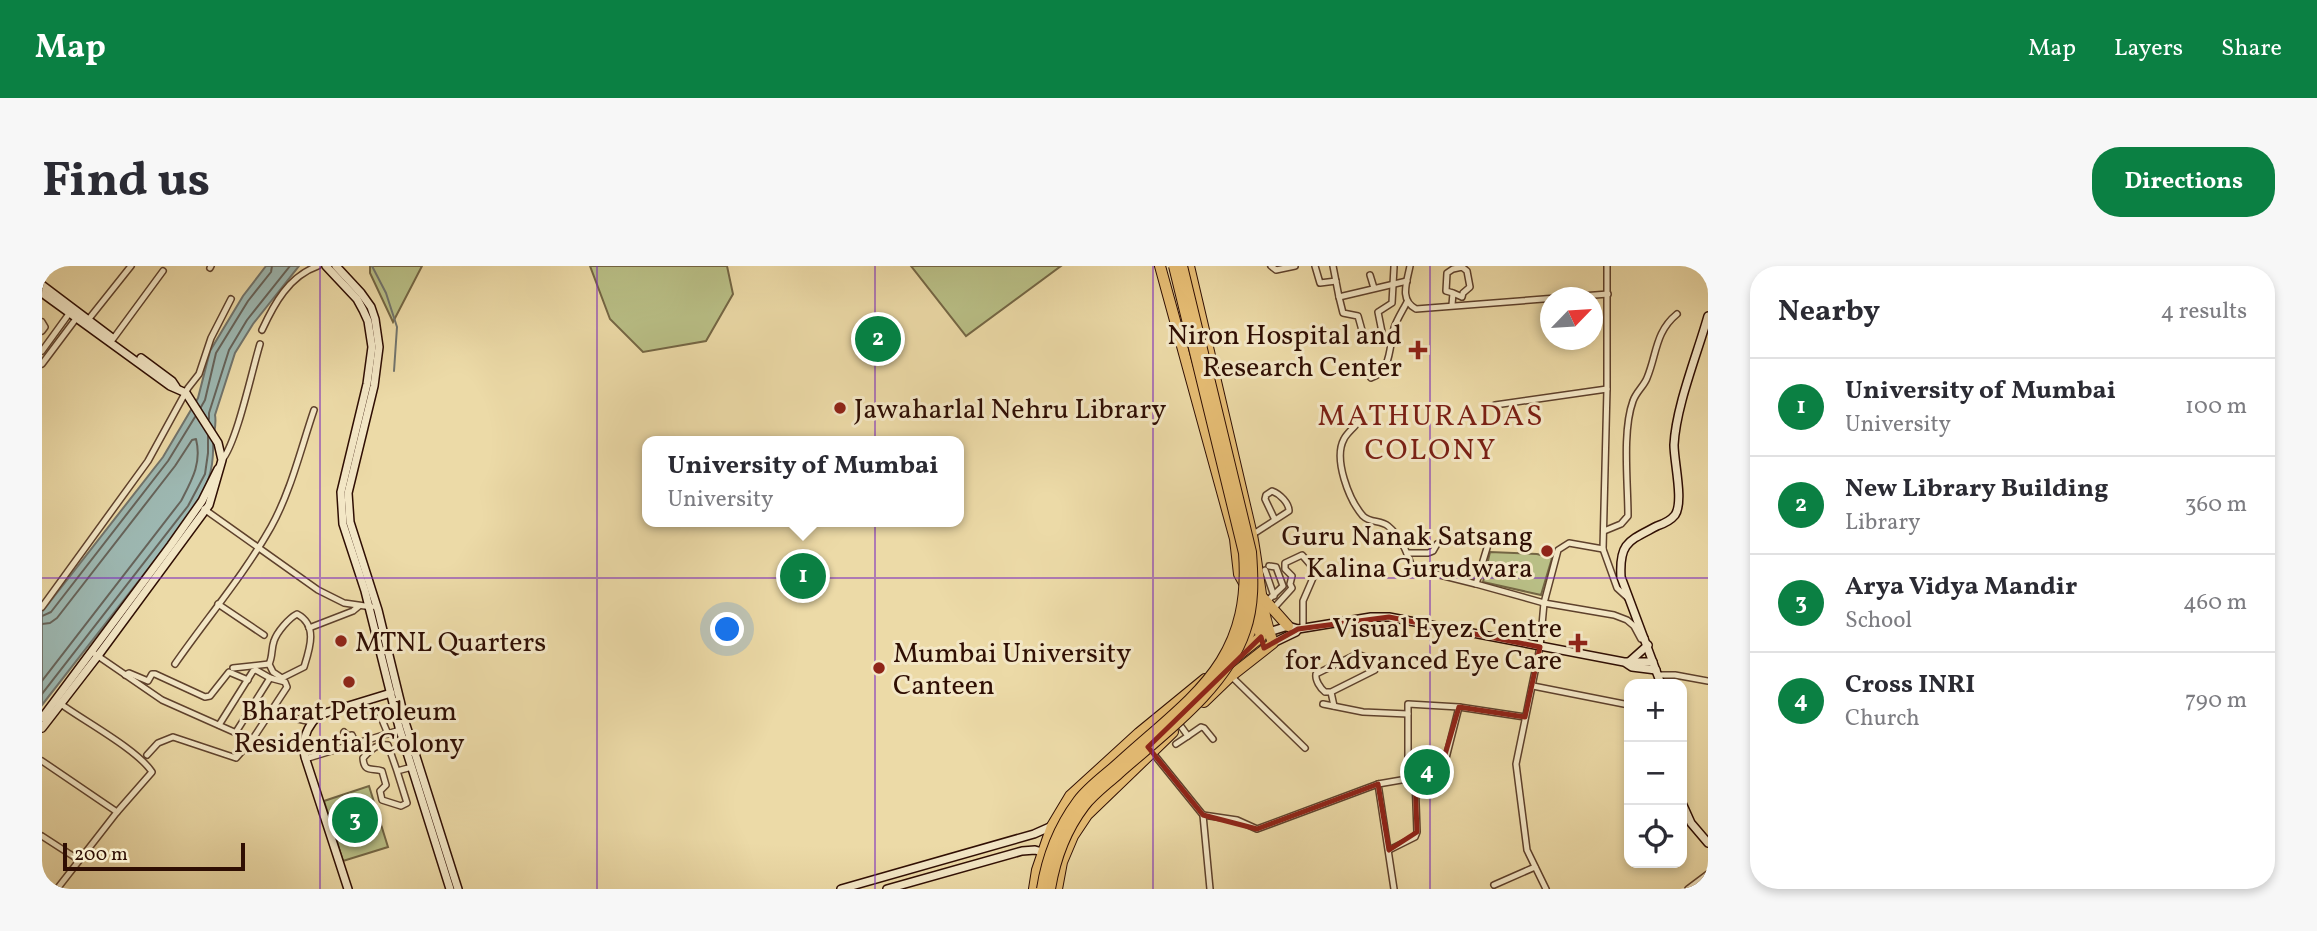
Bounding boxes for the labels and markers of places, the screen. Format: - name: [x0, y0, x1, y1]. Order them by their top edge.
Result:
- pin: 2: [855, 313, 901, 365]
- place label: Niron Hospital and Research Center: [1167, 317, 1402, 388]
- marker: Niron Hospital and Research Center: [1408, 340, 1428, 360]
- place label: Jawaharlal Nehru Library: [854, 391, 1166, 430]
- marker: Jawaharlal Nehru Library: [832, 400, 848, 416]
- place label: Guru Nanak Satsang Kalina Gurudwara: [1282, 518, 1533, 589]
- marker: Guru Nanak Satsang Kalina Gurudwara: [1539, 543, 1555, 559]
- pin: 1: [780, 550, 826, 602]
- place label: Visual Eyez Centre for Advanced Eye Care: [1285, 610, 1562, 681]
- place label: MTNL Quarters: [355, 624, 546, 663]
- marker: MTNL Quarters: [333, 633, 349, 649]
- marker: Visual Eyez Centre for Advanced Eye Care: [1568, 633, 1588, 653]
- place label: Mumbai University Canteen: [893, 635, 1131, 706]
- marker: Mumbai University Canteen: [871, 660, 887, 676]
- marker: Bharat Petroleum Residential Colony: [341, 674, 357, 690]
- place label: Bharat Petroleum Residential Colony: [233, 693, 465, 764]
- pin: 4: [1404, 746, 1450, 798]
- pin: 3: [332, 794, 378, 846]

